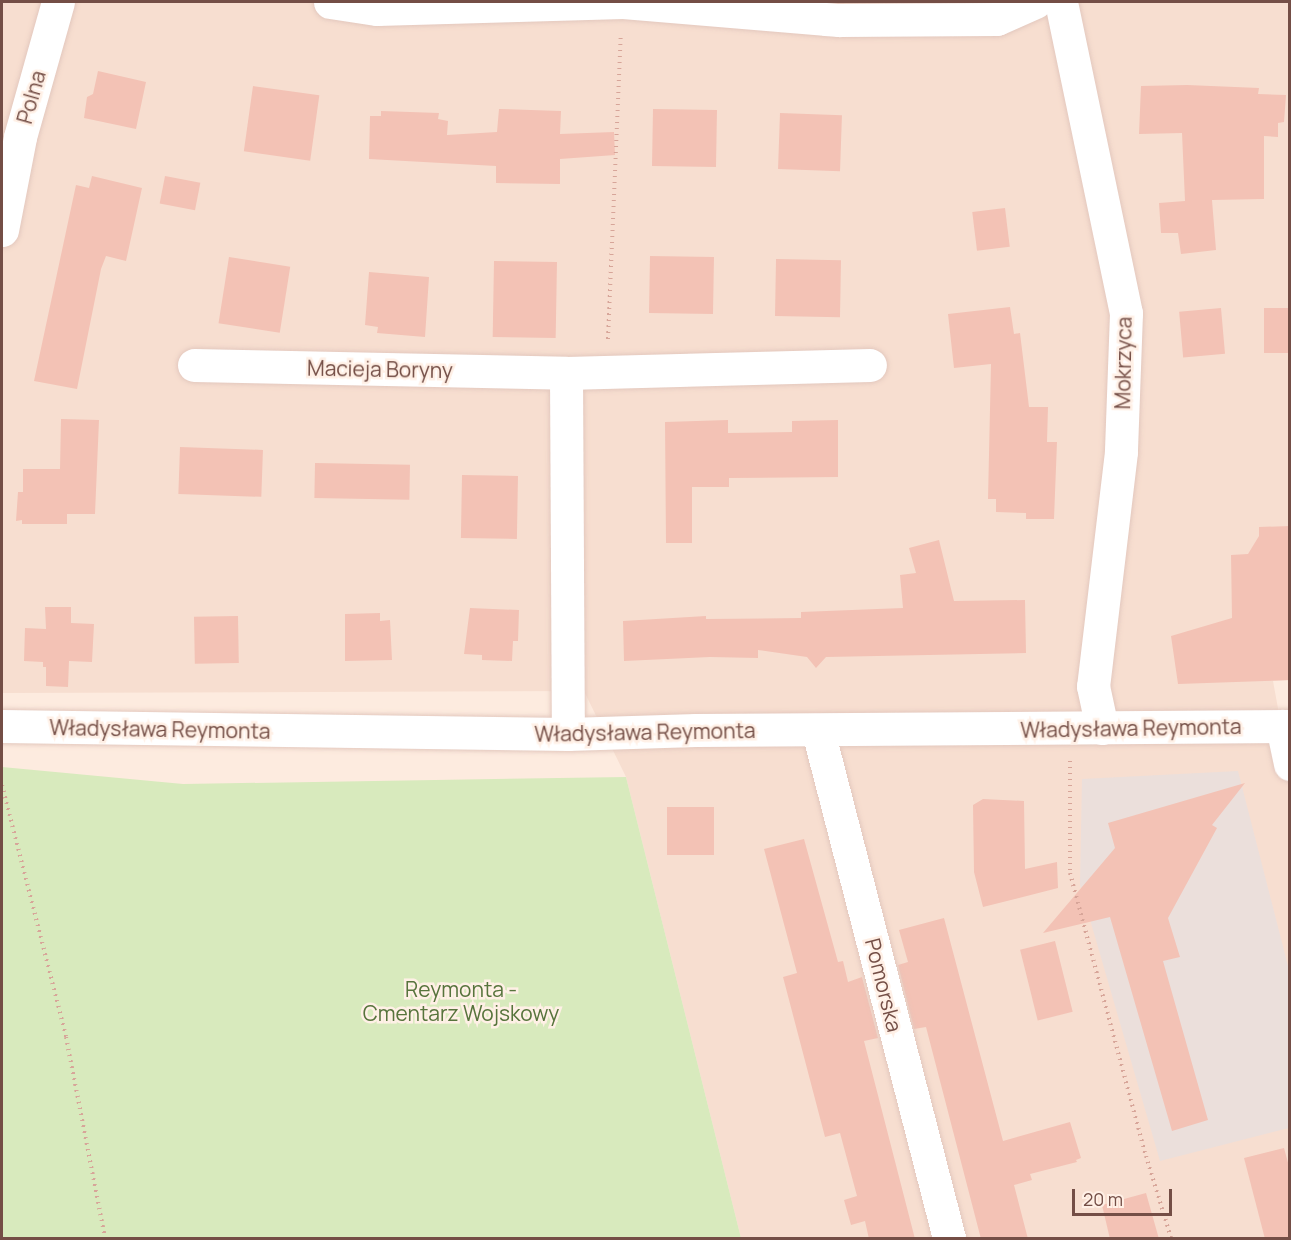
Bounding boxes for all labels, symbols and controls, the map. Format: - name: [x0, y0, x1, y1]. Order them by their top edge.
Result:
- street label: Polna: [11, 68, 51, 126]
- street label: Mokrzyca: [1110, 316, 1136, 410]
- street label: Macieja Boryny: [307, 355, 453, 383]
- street label: Władysława Reymonta: [1020, 713, 1242, 743]
- street label: Władysława Reymonta: [49, 714, 271, 744]
- street label: Władysława Reymonta: [534, 717, 756, 747]
- street label: Pomorska: [860, 936, 908, 1034]
- park label: Reymonta - Cmentarz Wojskowy: [363, 976, 559, 1026]
- scale bar: [1075, 1177, 1176, 1215]
- text: 20 m: [1083, 1187, 1123, 1211]

